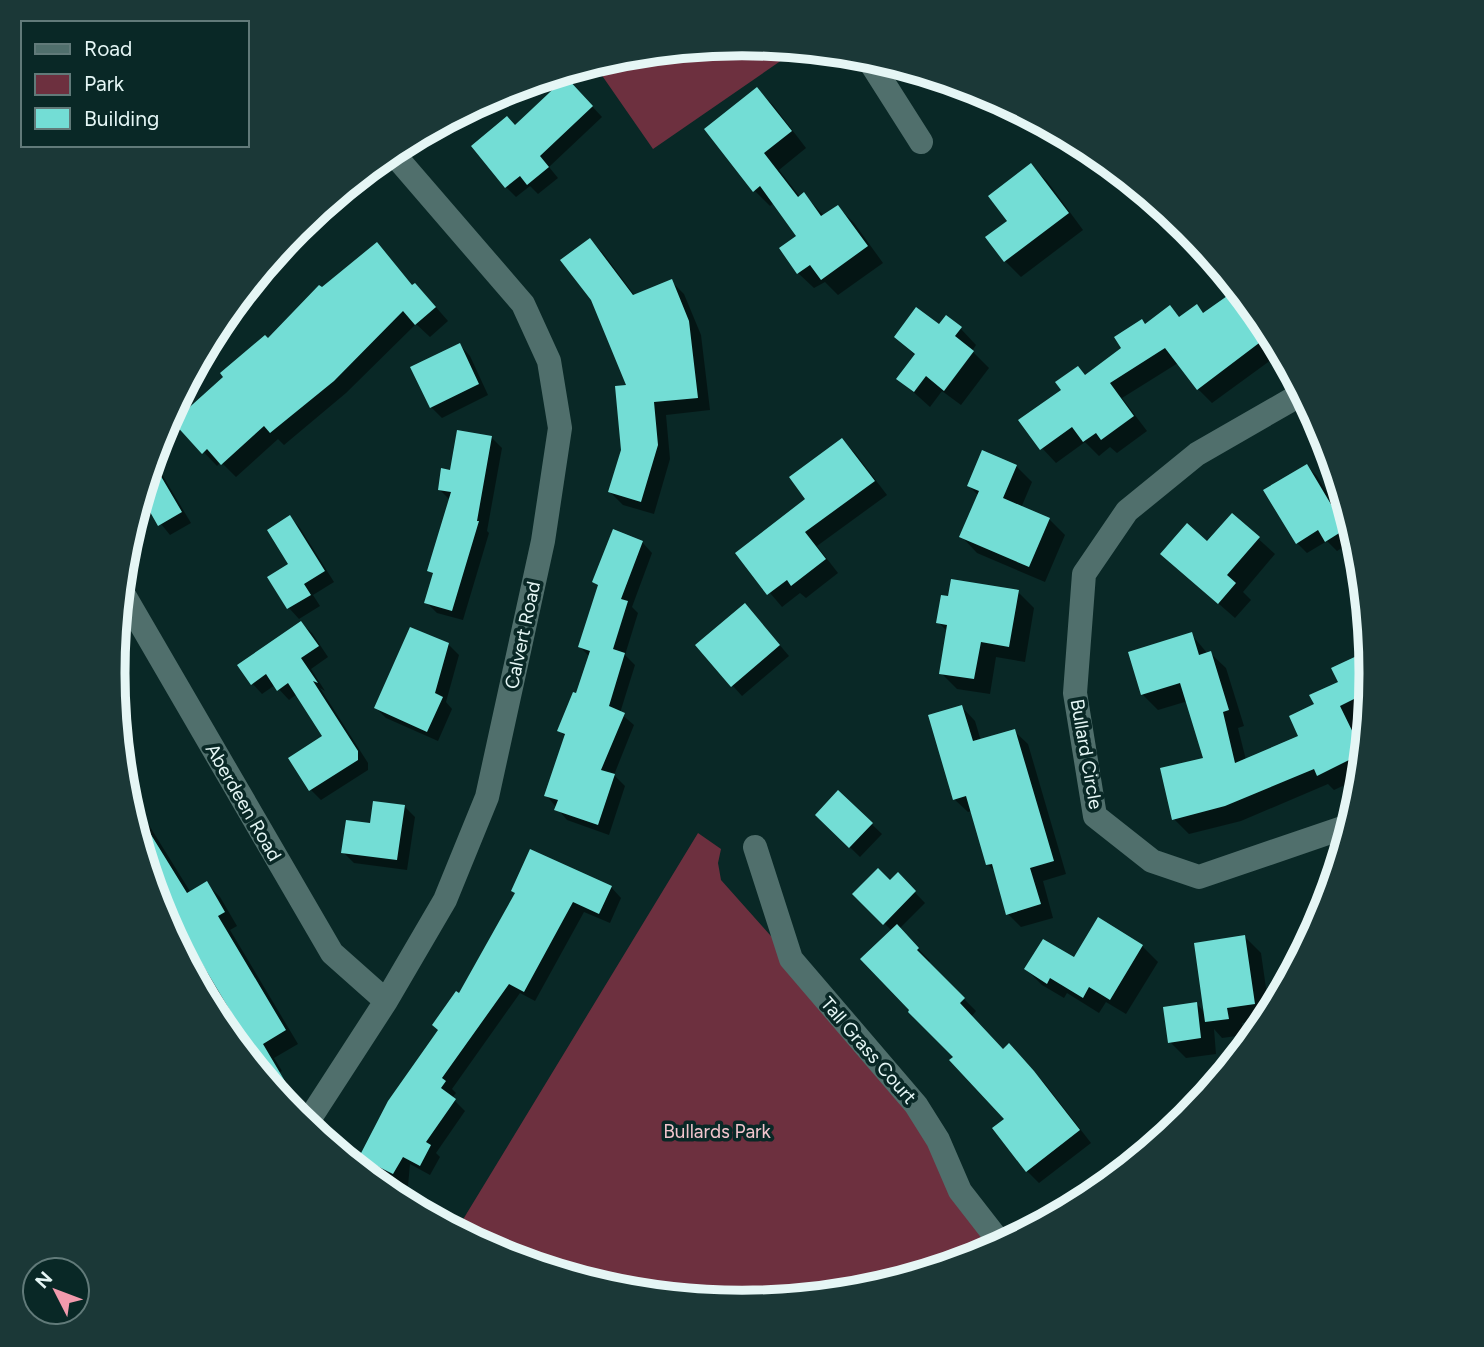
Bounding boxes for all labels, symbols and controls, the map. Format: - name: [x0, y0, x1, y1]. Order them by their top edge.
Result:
- legend: [21, 21, 248, 147]
- text: Road: [84, 36, 132, 61]
- text: Park: [84, 71, 125, 96]
- text: Building: [84, 106, 159, 131]
- street label: Calvert Road: [500, 579, 545, 691]
- street label: Bullard Circle: [1065, 697, 1108, 811]
- street label: Aberdeen Road: [201, 739, 286, 865]
- street label: Tall Grass Court: [816, 992, 921, 1108]
- park label: Bullards Park: [663, 1120, 772, 1143]
- north arrow: [21, 1256, 91, 1326]
- text: N: [30, 1267, 57, 1293]

